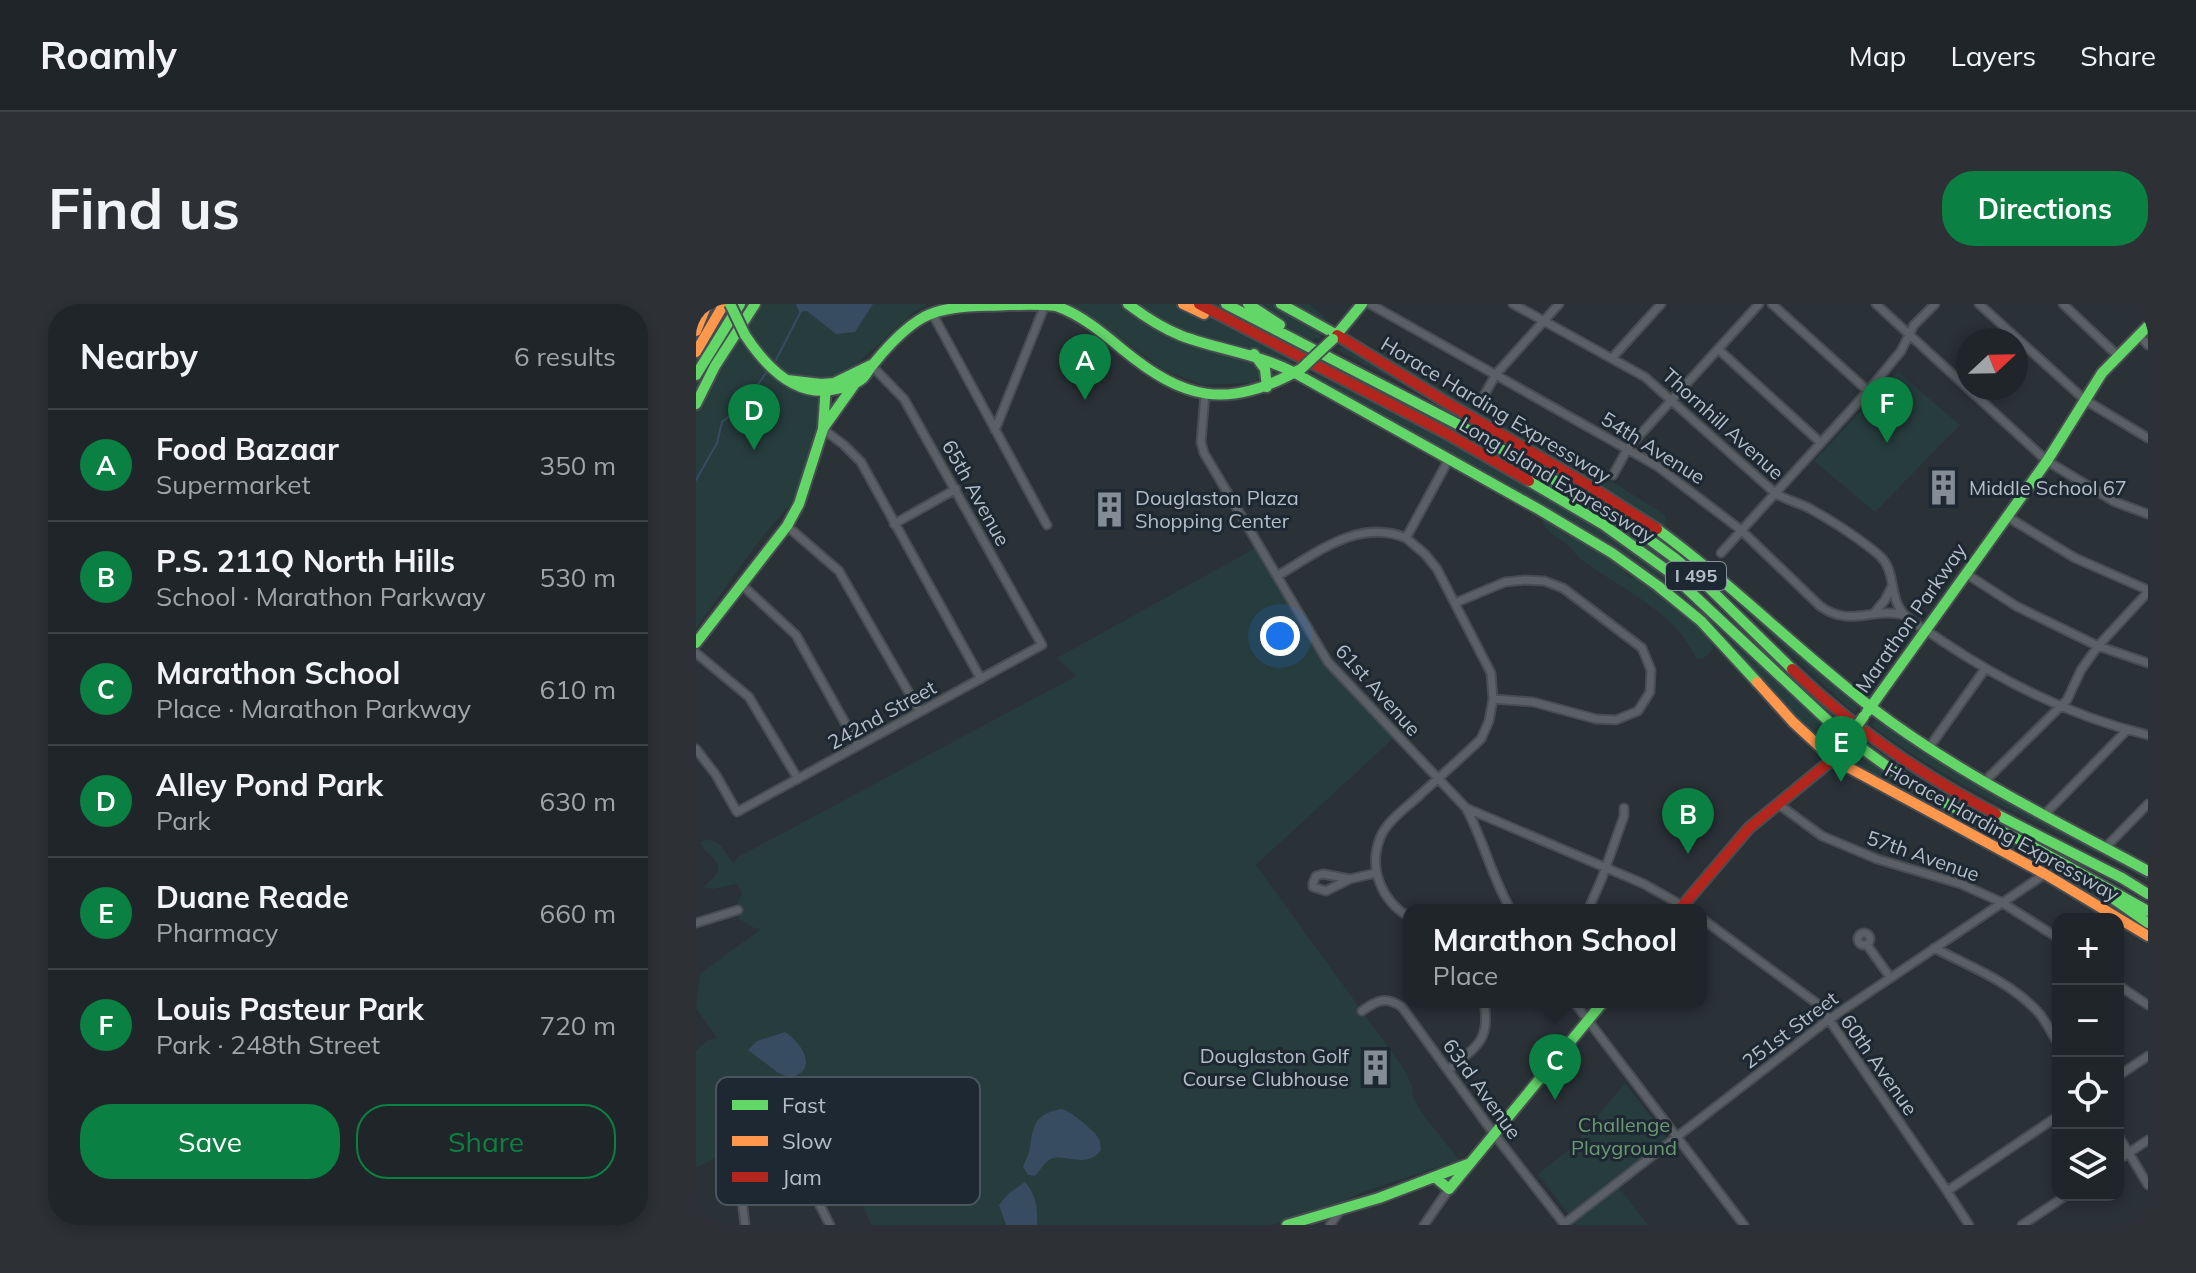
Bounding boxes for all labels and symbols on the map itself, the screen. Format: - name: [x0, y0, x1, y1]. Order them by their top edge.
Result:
- north arrow: [1956, 328, 2028, 400]
- street label: Horace Harding Expressway: [1377, 331, 1616, 488]
- pin: A: [1059, 334, 1111, 400]
- street label: Thornhill Avenue: [1657, 362, 1789, 485]
- pin: F: [1861, 377, 1913, 443]
- pin: D: [728, 384, 780, 450]
- street label: 54th Avenue: [1597, 406, 1710, 489]
- street label: Long Island Expressway: [1455, 411, 1660, 548]
- street label: 65th Avenue: [937, 435, 1016, 550]
- building icon: Middle School 67: [1924, 469, 1962, 507]
- place label: Middle School 67: [1969, 475, 2127, 500]
- place label: Douglaston Plaza Shopping Center: [1135, 485, 1299, 533]
- building icon: Douglaston Plaza Shopping Center: [1090, 491, 1128, 529]
- street label: Marathon Parkway: [1850, 538, 1972, 697]
- road number: I 495: [1666, 562, 1726, 590]
- your location: [1260, 616, 1300, 656]
- street label: 61st Avenue: [1330, 638, 1426, 741]
- street label: 242nd Street: [823, 674, 940, 755]
- pin: E: [1815, 716, 1867, 782]
- street label: Horace Harding Expressway: [1881, 757, 2124, 907]
- pin: B: [1662, 788, 1714, 854]
- street label: 57th Avenue: [1863, 825, 1983, 886]
- street label: 251st Street: [1737, 986, 1842, 1074]
- street label: 60th Avenue: [1835, 1009, 1923, 1120]
- street label: 63rd Avenue: [1438, 1034, 1527, 1144]
- pin: C: [1529, 1034, 1581, 1100]
- place label: Douglaston Golf Course Clubhouse: [1182, 1043, 1349, 1091]
- building icon: Douglaston Golf Course Clubhouse: [1356, 1049, 1394, 1087]
- legend: [716, 1077, 980, 1205]
- text: Fast: [782, 1091, 826, 1119]
- park label: Challenge Playground: [1571, 1112, 1677, 1160]
- text: Slow: [782, 1127, 832, 1155]
- text: Jam: [782, 1163, 822, 1191]

